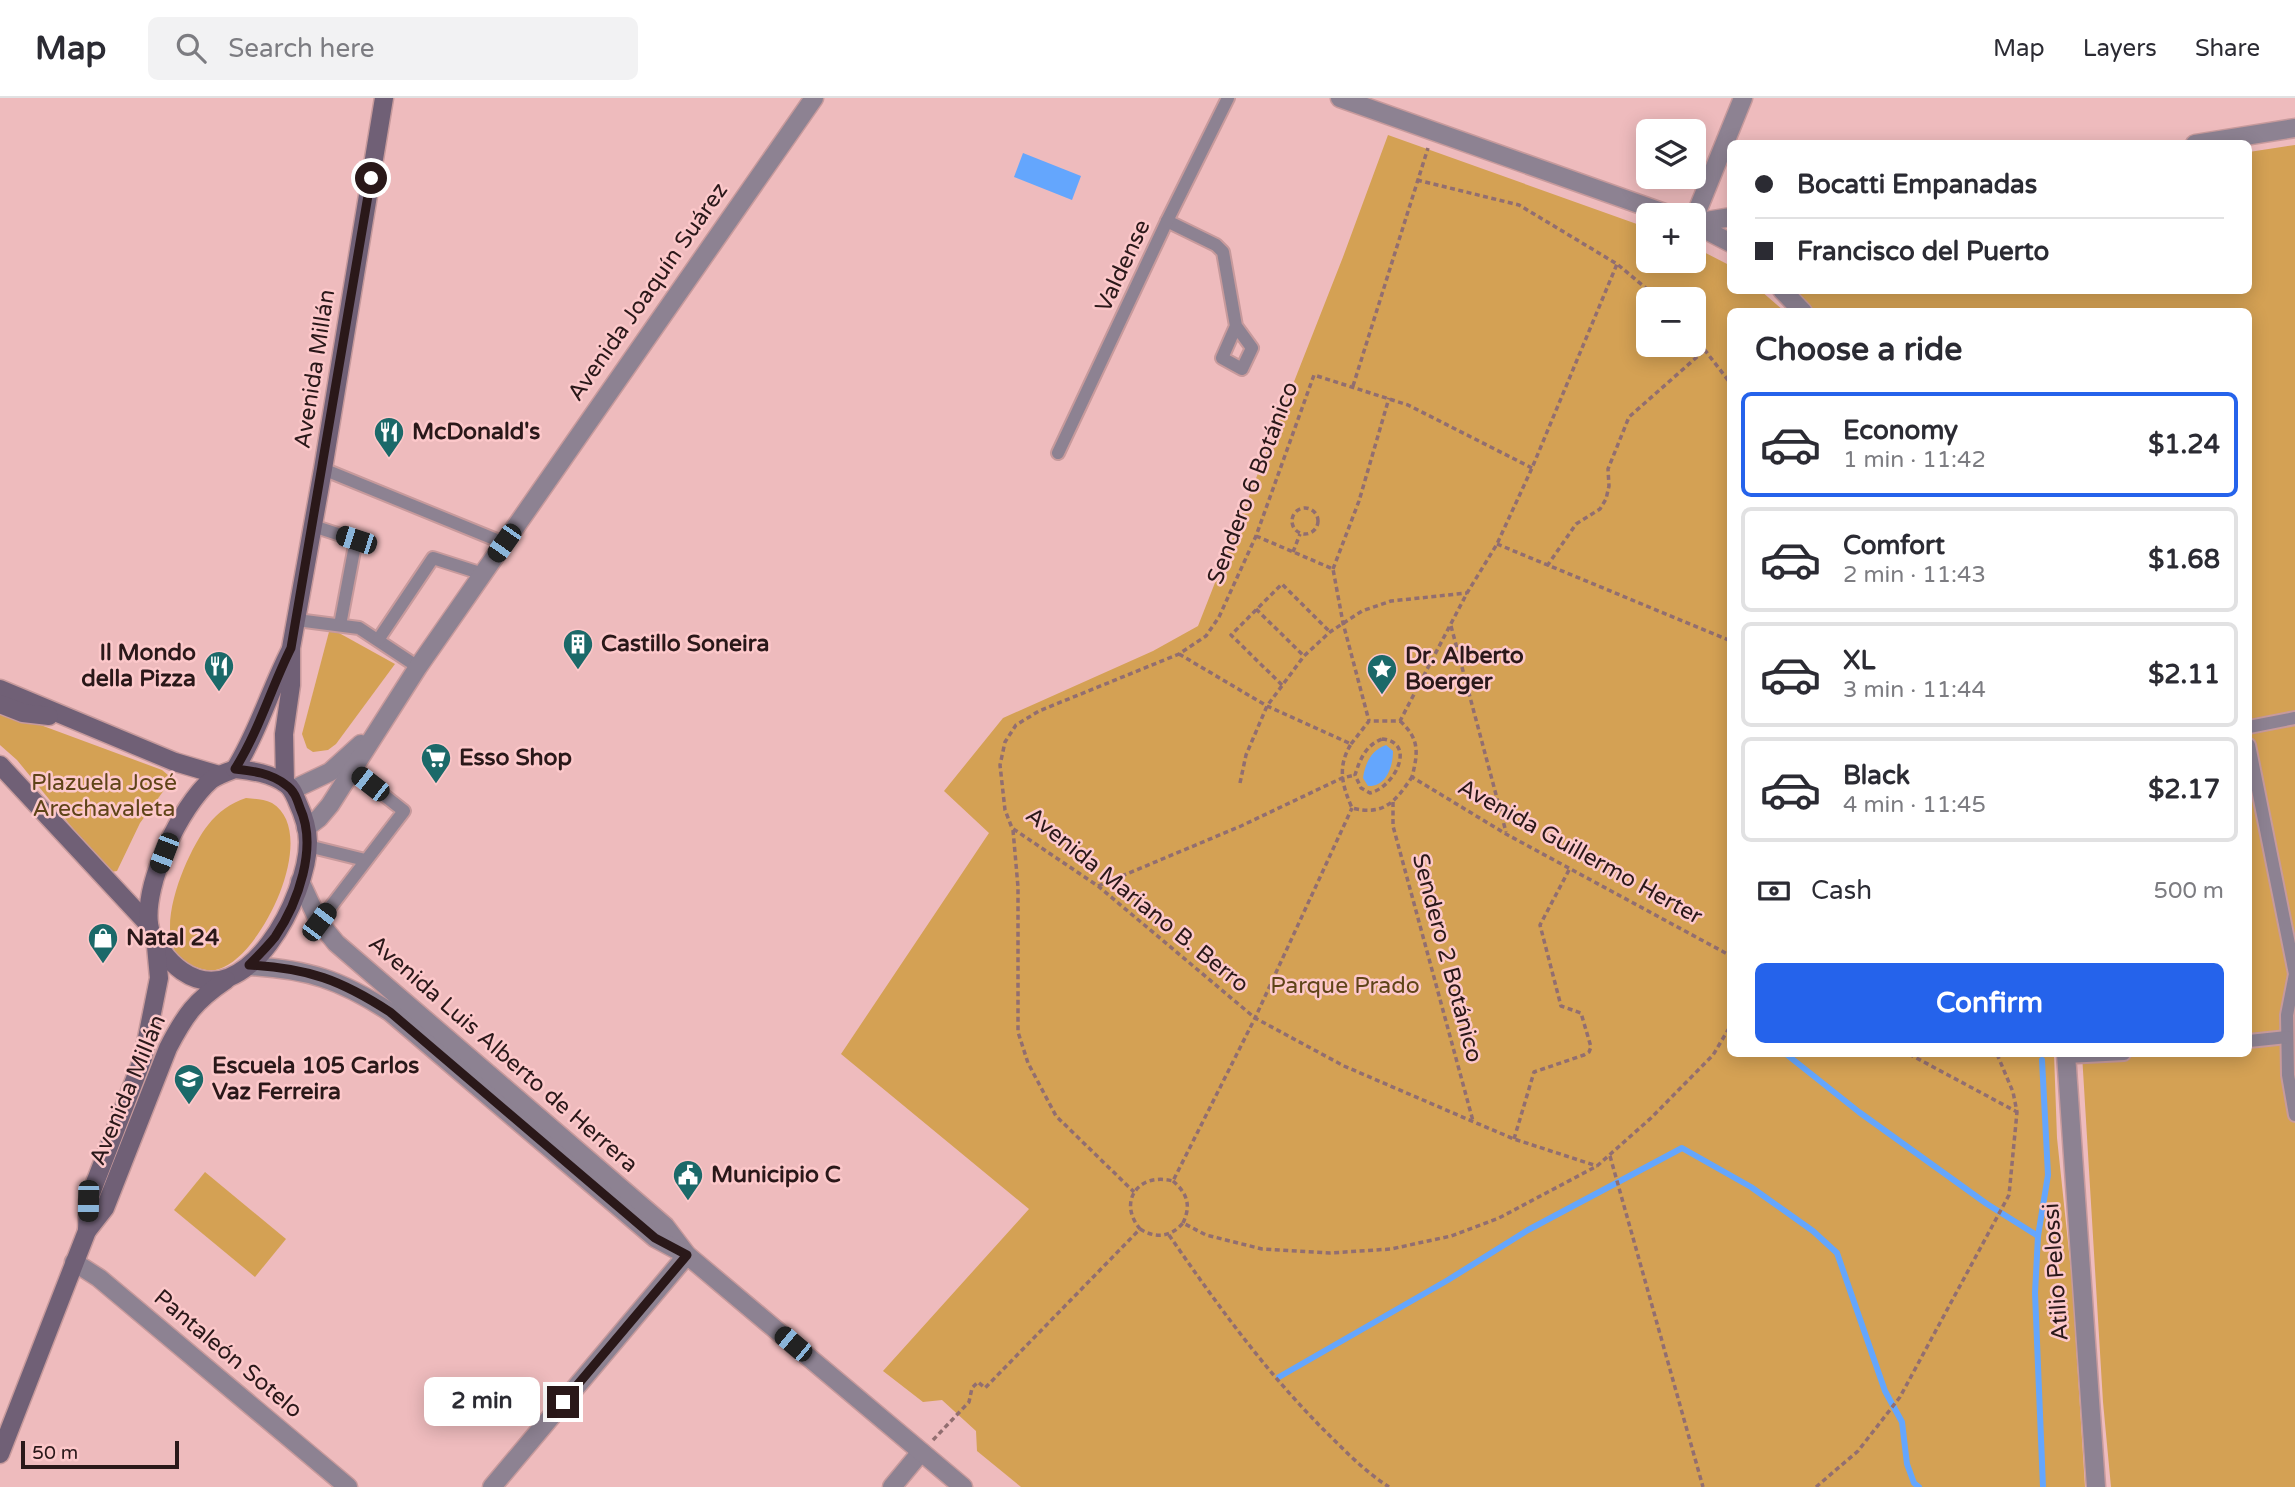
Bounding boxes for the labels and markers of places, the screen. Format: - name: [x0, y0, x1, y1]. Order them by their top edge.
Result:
- restaurant icon: McDonald's: [372, 415, 406, 459]
- place label: McDonald's: [412, 418, 540, 446]
- building icon: Castillo Soneira: [561, 627, 595, 671]
- place label: Castillo Soneira: [601, 630, 769, 658]
- place label: Il Mondo della Pizza: [81, 639, 196, 693]
- place label: Dr. Alberto Boerger: [1405, 642, 1524, 696]
- restaurant icon: Il Mondo della Pizza: [202, 649, 236, 693]
- place icon: Dr. Alberto Boerger: [1365, 652, 1399, 696]
- supermarket icon: Esso Shop: [419, 741, 453, 785]
- place label: Esso Shop: [459, 744, 572, 772]
- shop icon: Natal 24: [86, 921, 120, 965]
- place label: Natal 24: [126, 924, 220, 952]
- place label: Escuela 105 Carlos Vaz Ferreira: [212, 1052, 419, 1106]
- school or university icon: Escuela 105 Carlos Vaz Ferreira: [172, 1062, 206, 1106]
- public building icon: Municipio C: [671, 1158, 705, 1202]
- place label: Municipio C: [711, 1161, 841, 1189]

